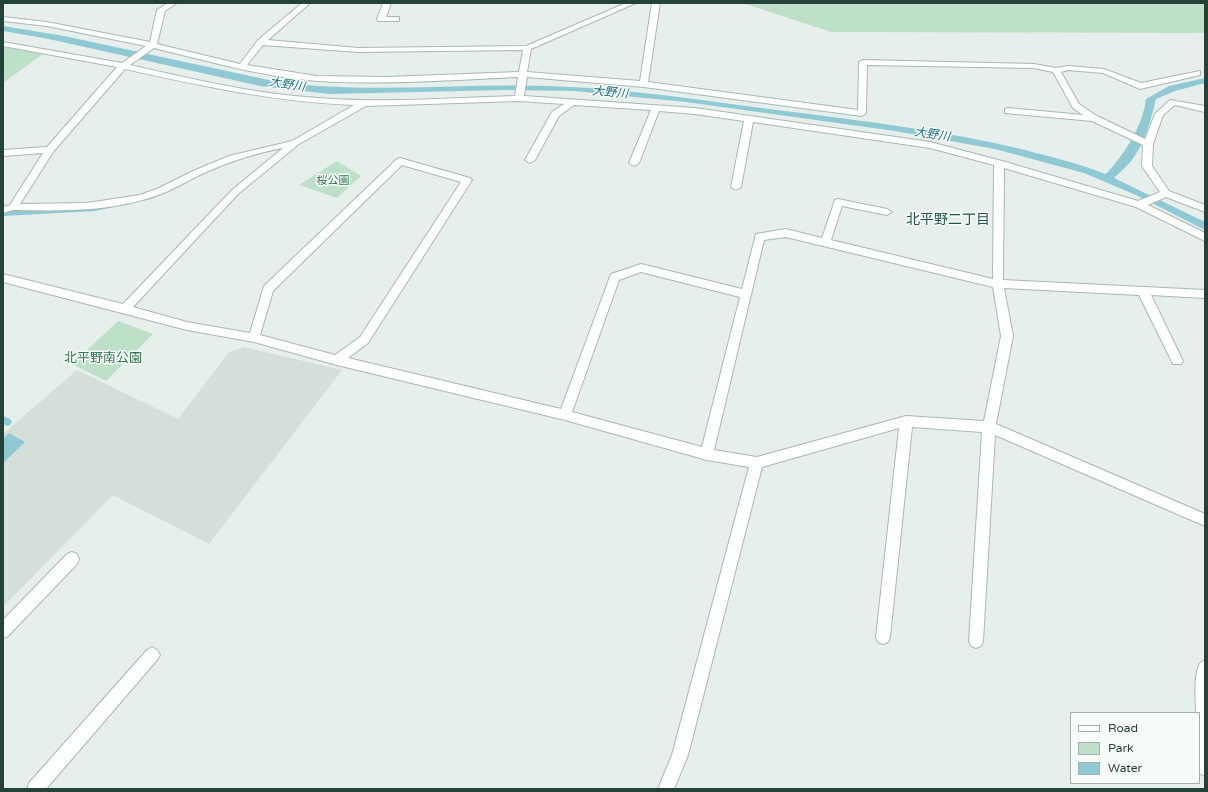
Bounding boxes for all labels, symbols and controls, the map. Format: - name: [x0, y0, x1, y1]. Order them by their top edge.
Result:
- water label: 大野川: [268, 75, 306, 95]
- water label: 大野川: [591, 84, 629, 102]
- water label: 大野川: [913, 125, 951, 145]
- park label: 桜公園: [317, 174, 349, 188]
- district label: 北平野二丁目: [906, 212, 990, 228]
- park label: 北平野南公園: [64, 351, 142, 367]
- legend: [1070, 712, 1200, 784]
- text: Road: [1108, 721, 1138, 735]
- text: Park: [1108, 741, 1134, 755]
- text: Water: [1108, 761, 1142, 775]

